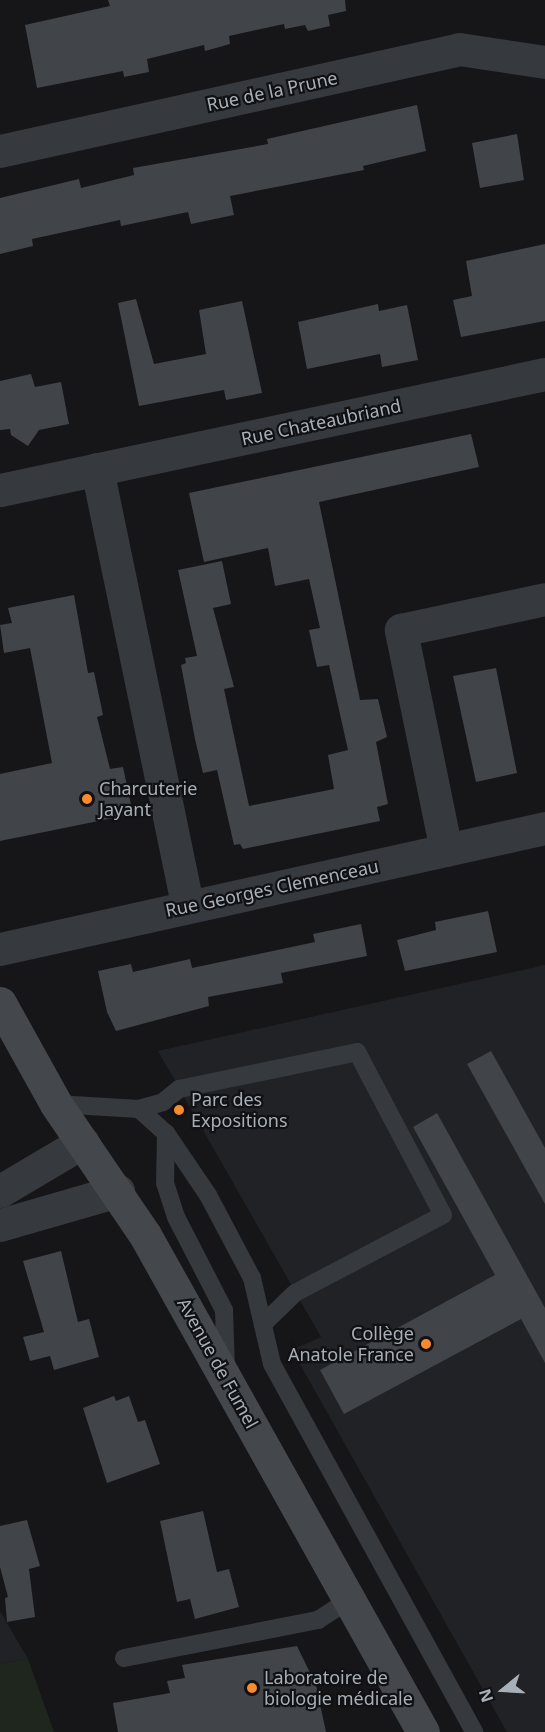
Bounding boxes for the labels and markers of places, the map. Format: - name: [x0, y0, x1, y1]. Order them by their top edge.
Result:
- place label: Charcuterie Jayant: [99, 778, 197, 820]
- marker: Charcuterie Jayant: [80, 792, 94, 806]
- place label: Parc des Expositions: [191, 1089, 288, 1132]
- marker: Parc des Expositions: [172, 1103, 186, 1117]
- place label: Collège Anatole France: [288, 1323, 414, 1366]
- marker: Collège Anatole France: [419, 1337, 433, 1351]
- place label: Laboratoire de biologie médicale: [264, 1667, 413, 1710]
- marker: Laboratoire de biologie médicale: [245, 1681, 259, 1695]

